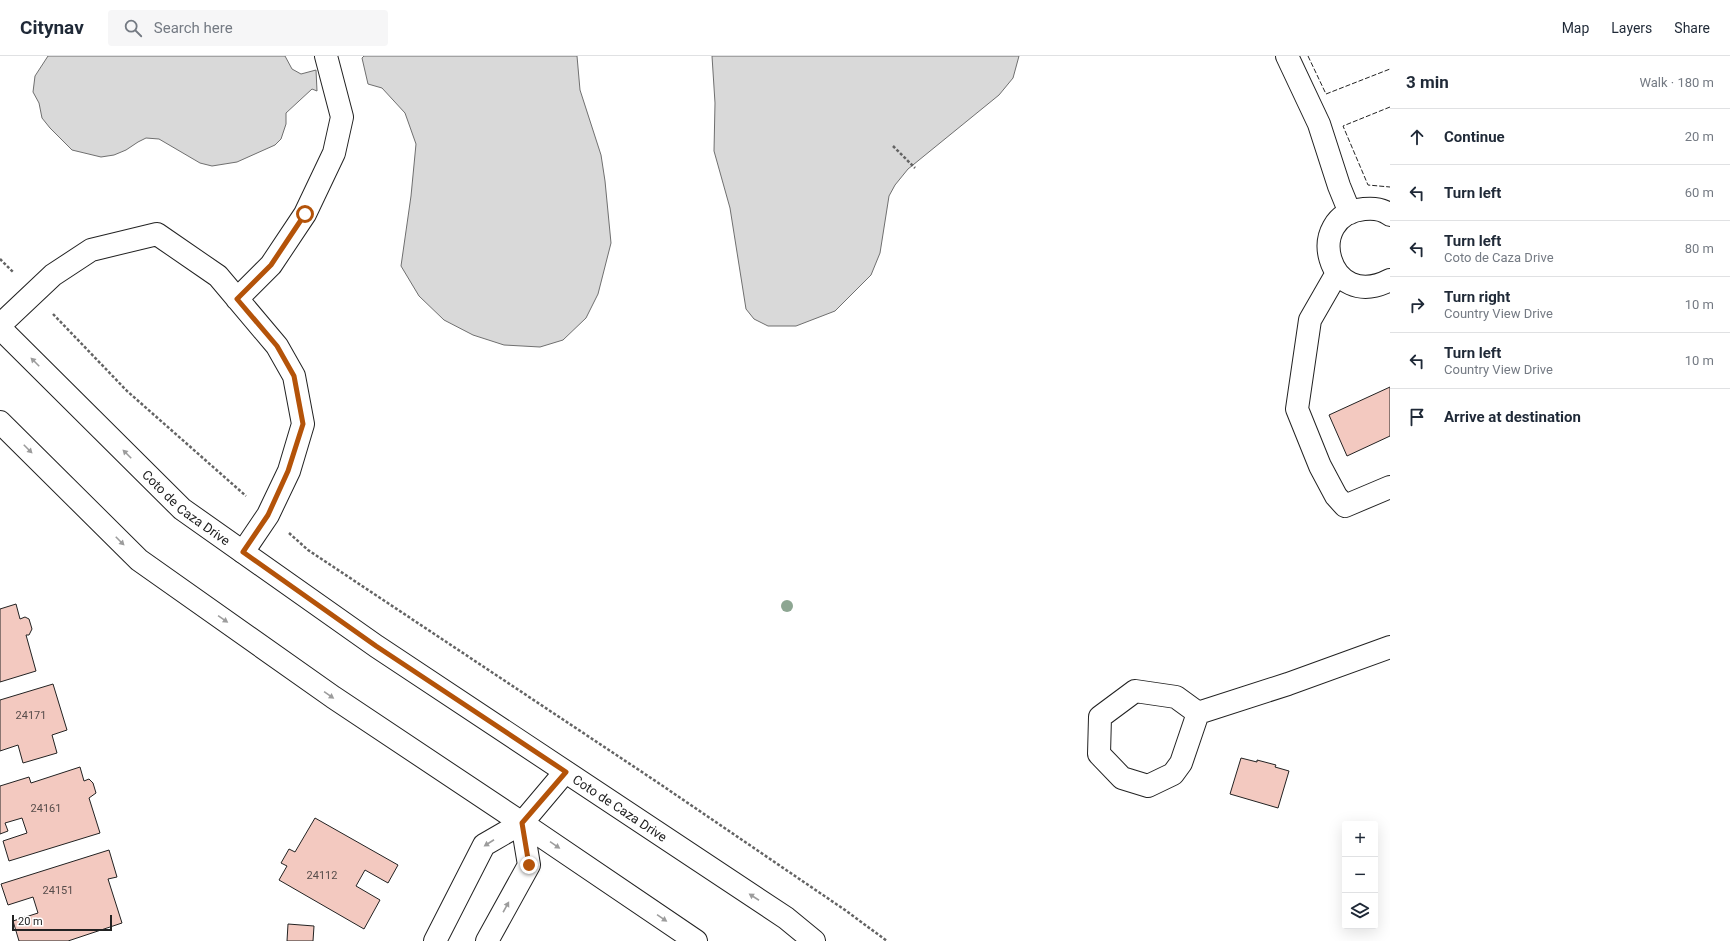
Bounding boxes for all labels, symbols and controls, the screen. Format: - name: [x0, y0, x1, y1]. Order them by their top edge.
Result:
- search box: [108, 10, 388, 46]
- text: Citynav: [20, 16, 84, 39]
- icon: search: [122, 17, 144, 39]
- text: Search here: [154, 19, 233, 37]
- text: Map: [1562, 20, 1589, 36]
- text: Layers: [1611, 20, 1652, 36]
- text: Share: [1674, 20, 1710, 36]
- text: 3 min: [1406, 72, 1449, 92]
- text: Walk · 180 m: [1639, 75, 1714, 90]
- icon: ahead: [1406, 126, 1428, 148]
- text: Continue: [1444, 128, 1505, 146]
- text: 20 m: [1685, 129, 1714, 144]
- icon: left: [1406, 182, 1428, 204]
- text: Turn left: [1444, 184, 1501, 202]
- text: 60 m: [1685, 185, 1714, 200]
- route start: [296, 205, 314, 223]
- text: Turn left: [1444, 232, 1501, 250]
- icon: left: [1406, 238, 1428, 260]
- text: 80 m: [1685, 241, 1714, 256]
- text: Coto de Caza Drive: [1444, 250, 1554, 265]
- text: Turn right: [1444, 288, 1510, 306]
- icon: right: [1406, 294, 1428, 316]
- text: 10 m: [1685, 297, 1714, 312]
- text: Country View Drive: [1444, 306, 1553, 321]
- text: Turn left: [1444, 344, 1501, 362]
- icon: left: [1406, 350, 1428, 372]
- text: 10 m: [1685, 353, 1714, 368]
- one-way arrow: [30, 358, 40, 367]
- text: Country View Drive: [1444, 362, 1553, 377]
- icon: arrive: [1406, 406, 1428, 428]
- text: Arrive at destination: [1444, 408, 1581, 426]
- one-way arrow: [23, 444, 33, 454]
- one-way arrow: [122, 449, 132, 459]
- street label: Coto de Caza Drive: [139, 467, 233, 548]
- one-way arrow: [115, 536, 125, 546]
- one-way arrow: [218, 615, 228, 623]
- one-way arrow: [324, 691, 334, 699]
- house number: 24171: [16, 709, 46, 722]
- street label: Coto de Caza Drive: [570, 771, 670, 845]
- house number: 24161: [31, 802, 61, 815]
- map controls: [1342, 821, 1378, 929]
- button: +: [1342, 821, 1378, 857]
- one-way arrow: [483, 839, 495, 846]
- one-way arrow: [549, 841, 560, 849]
- route end: [520, 856, 538, 874]
- button: −: [1342, 857, 1378, 893]
- house number: 24112: [307, 869, 337, 882]
- house number: 24151: [43, 884, 73, 897]
- one-way arrow: [749, 893, 759, 901]
- button: layers: [1342, 893, 1378, 929]
- one-way arrow: [502, 901, 509, 913]
- scale bar: [12, 913, 112, 932]
- one-way arrow: [657, 914, 667, 922]
- text: 20 m: [18, 915, 43, 928]

